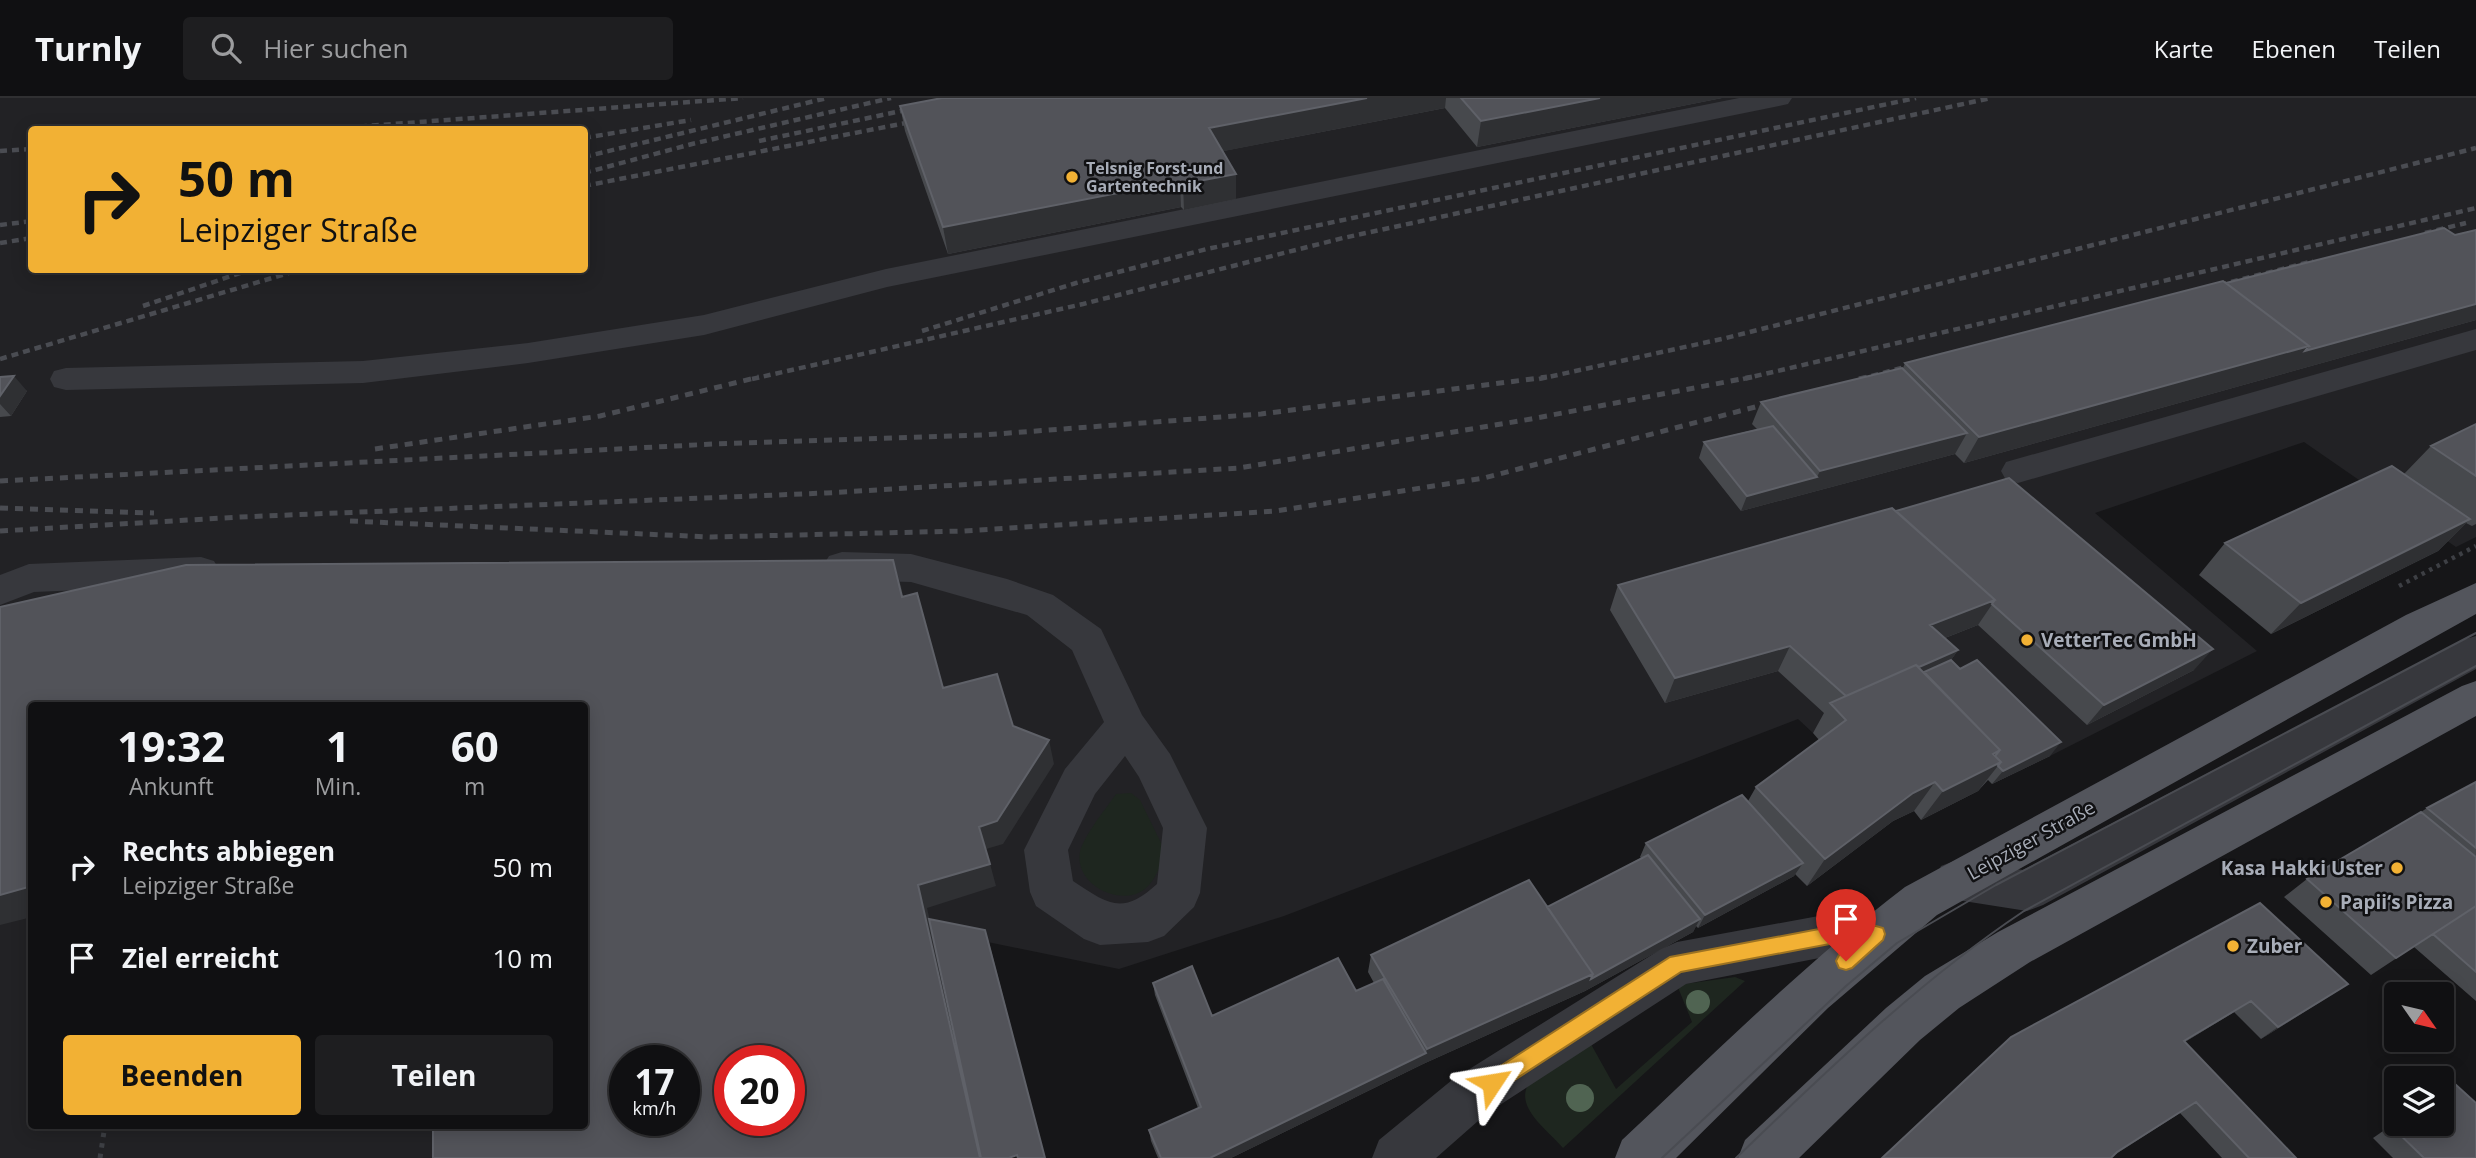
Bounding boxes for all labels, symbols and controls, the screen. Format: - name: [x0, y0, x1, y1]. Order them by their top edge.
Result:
- search box: [183, 17, 673, 80]
- text: Turnly: [35, 26, 141, 71]
- icon: search: [207, 29, 245, 67]
- text: Hier suchen: [263, 30, 408, 66]
- text: Karte: [2154, 32, 2214, 65]
- text: Ebenen: [2252, 32, 2336, 65]
- text: Teilen: [2374, 32, 2441, 65]
- text: 50 m: [178, 145, 295, 211]
- icon: right: [63, 154, 154, 245]
- place label: Telsnig Forst-und Gartentechnik: [1086, 157, 1223, 197]
- marker: Telsnig Forst-und Gartentechnik: [1064, 169, 1080, 185]
- text: Leipziger Straße: [178, 208, 418, 251]
- place label: VetterTec GmbH: [2041, 627, 2197, 653]
- marker: VetterTec GmbH: [2019, 632, 2035, 648]
- text: 19:32: [117, 717, 225, 774]
- text: 1: [326, 717, 350, 774]
- text: 60: [451, 717, 499, 774]
- text: Ankunft: [129, 770, 214, 802]
- text: Min.: [315, 770, 361, 802]
- text: m: [464, 770, 485, 802]
- street label: Leipziger Straße: [1962, 794, 2100, 886]
- text: Rechts abbiegen: [122, 833, 335, 869]
- icon: right: [63, 848, 101, 886]
- text: 50 m: [492, 849, 553, 885]
- place label: Kasa Hakki Uster: [2221, 855, 2383, 881]
- marker: Kasa Hakki Uster: [2389, 860, 2405, 876]
- text: Leipziger Straße: [122, 869, 294, 901]
- pin: [1816, 889, 1876, 961]
- place label: Papii‘s Pizza: [2340, 889, 2453, 915]
- marker: Papii‘s Pizza: [2318, 894, 2334, 910]
- icon: arrive: [1827, 900, 1865, 938]
- place label: Zuber: [2247, 933, 2303, 959]
- marker: Zuber: [2225, 938, 2241, 954]
- icon: arrive: [63, 939, 101, 977]
- text: Ziel erreicht: [122, 940, 279, 976]
- text: 10 m: [492, 940, 553, 976]
- north arrow: [2384, 982, 2454, 1052]
- map controls: [2384, 982, 2454, 1136]
- button: Beenden: [63, 1035, 301, 1115]
- button: Teilen: [315, 1035, 553, 1115]
- speed limit sign: 20: [714, 1045, 805, 1136]
- position arrow: [1455, 1046, 1529, 1120]
- text: 17: [634, 1058, 675, 1105]
- button: layers: [2384, 1066, 2454, 1136]
- text: km/h: [633, 1096, 676, 1120]

